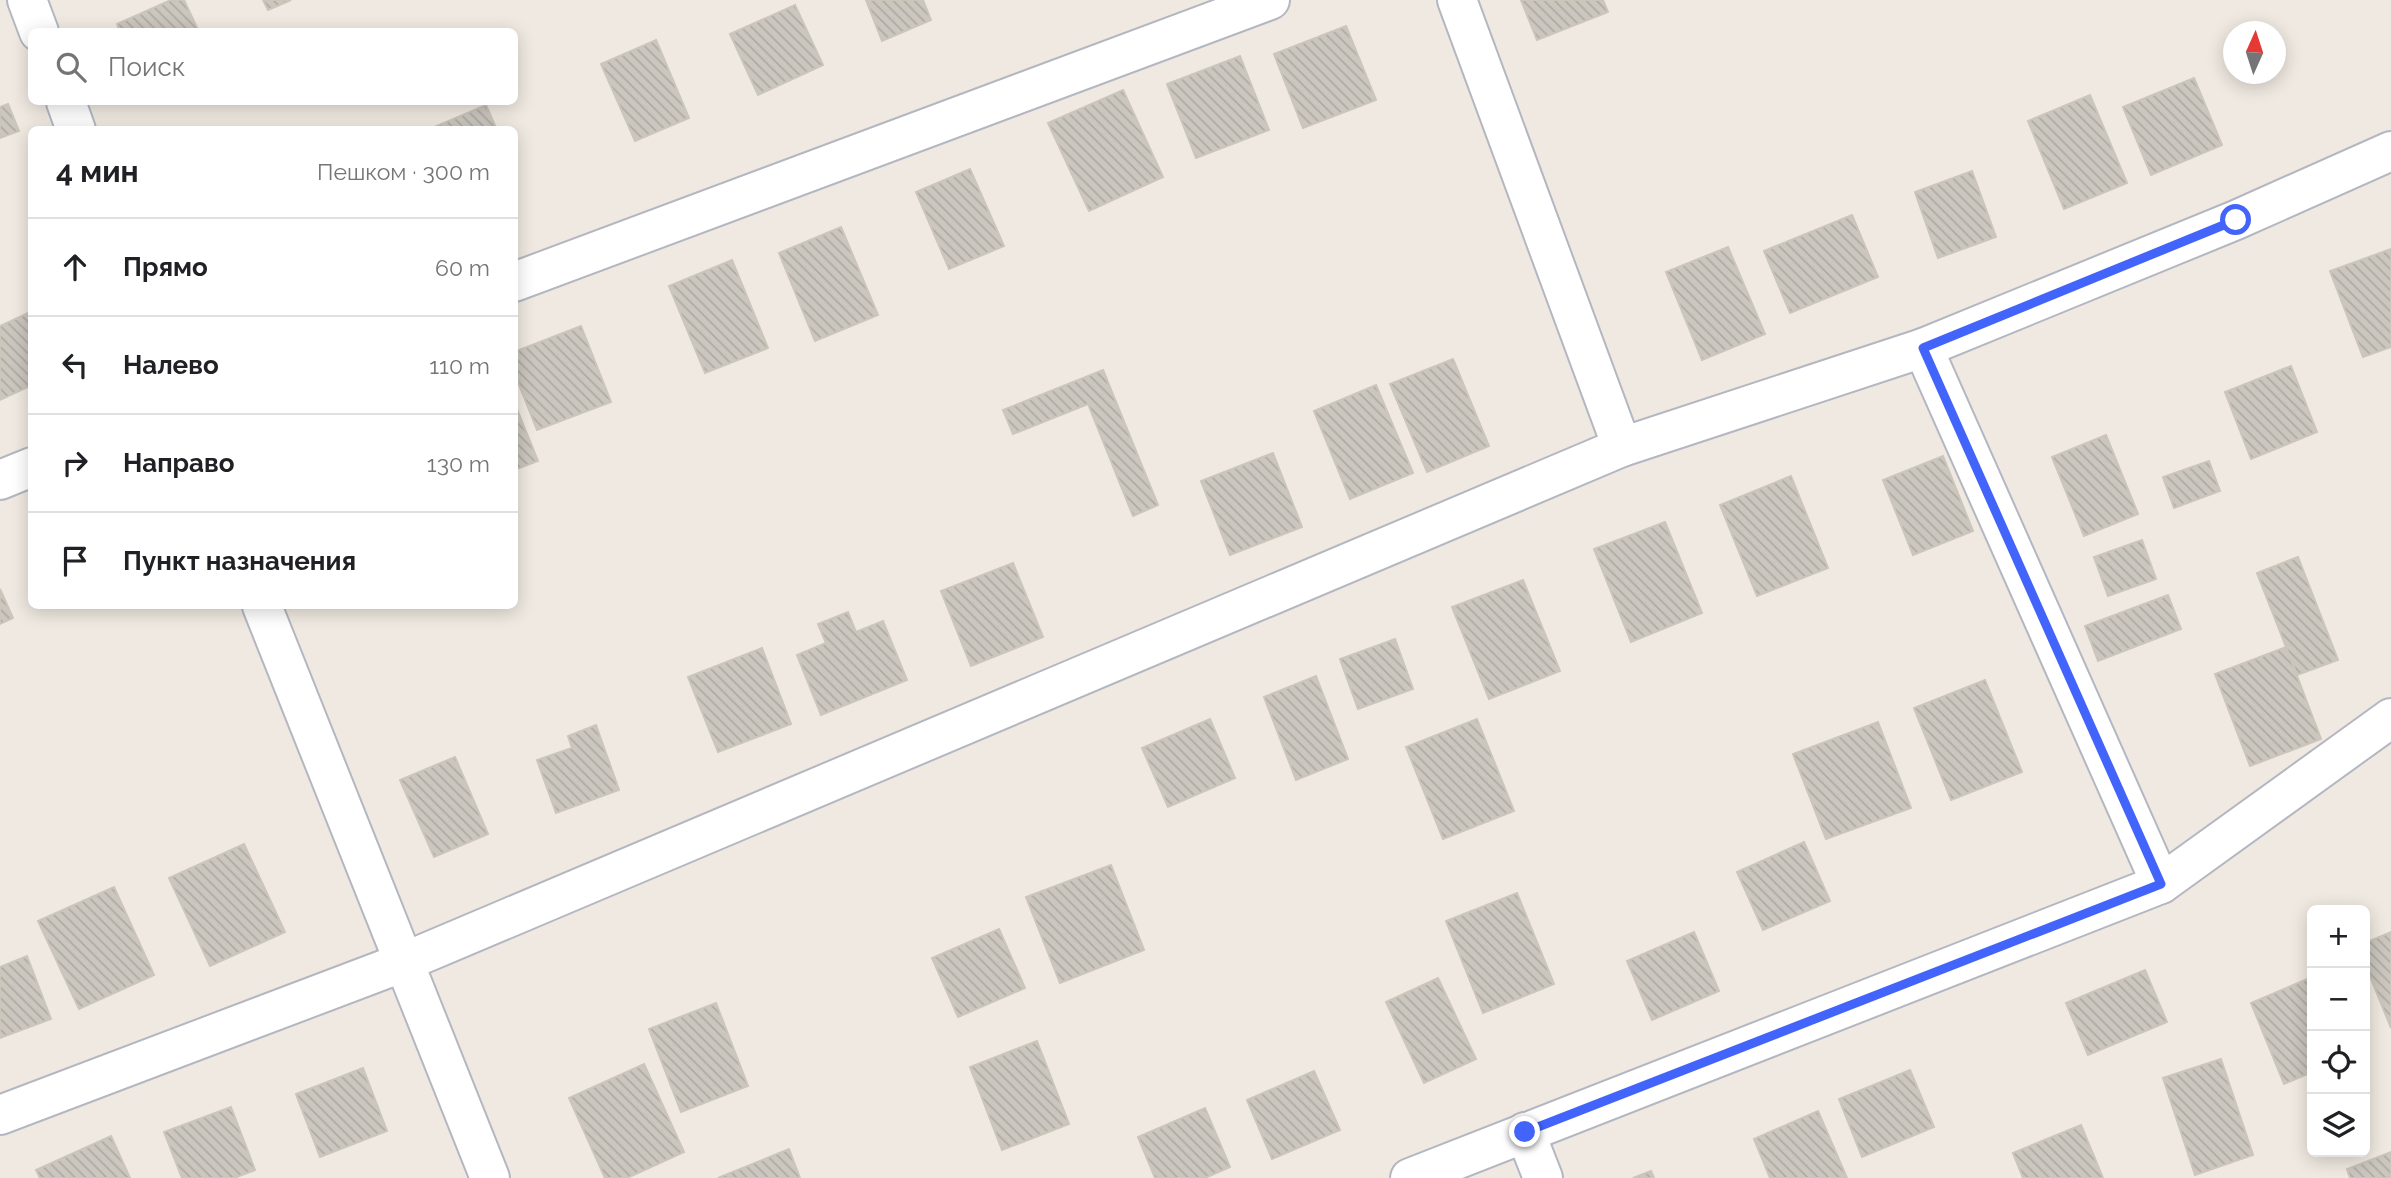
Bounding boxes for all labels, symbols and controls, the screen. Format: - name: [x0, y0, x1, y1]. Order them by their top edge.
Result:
- north arrow: [2223, 21, 2286, 84]
- search box: [28, 28, 518, 105]
- icon: search: [52, 48, 90, 86]
- text: Поиск: [108, 52, 185, 82]
- text: 4 мин: [56, 154, 139, 189]
- text: Пешком · 300 m: [317, 158, 490, 185]
- route start: [2220, 204, 2251, 235]
- icon: ahead: [56, 248, 94, 286]
- text: Прямо: [123, 252, 208, 282]
- text: 60 m: [435, 254, 490, 281]
- icon: left: [56, 346, 94, 384]
- text: Налево: [123, 350, 219, 380]
- text: 110 m: [429, 352, 490, 379]
- icon: right: [56, 444, 94, 482]
- text: Направо: [123, 448, 234, 478]
- text: 130 m: [427, 450, 490, 477]
- icon: arrive: [56, 542, 94, 580]
- text: Пункт назначения: [123, 546, 356, 576]
- map controls: [2307, 905, 2370, 1157]
- button: +: [2307, 905, 2370, 968]
- button: −: [2307, 968, 2370, 1031]
- button: locate: [2307, 1031, 2370, 1094]
- button: layers: [2307, 1094, 2370, 1157]
- route end: [1509, 1116, 1540, 1147]

